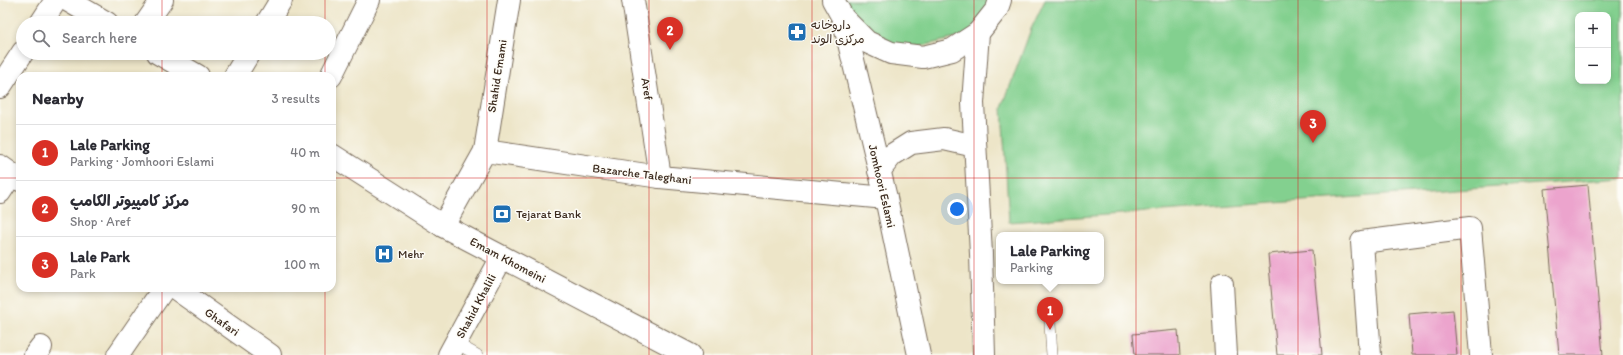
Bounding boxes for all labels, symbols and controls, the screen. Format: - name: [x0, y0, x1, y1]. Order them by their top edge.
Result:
- map controls: [1575, 12, 1611, 84]
- button: +: [1575, 12, 1611, 48]
- search box: [16, 16, 336, 60]
- pin: 2: [657, 17, 683, 50]
- place label: داروخانه مرکزی الوند: [811, 18, 865, 46]
- pharmacy icon: داروخانه مرکزی الوند: [786, 21, 808, 43]
- icon: search: [30, 27, 52, 49]
- text: Search here: [62, 29, 137, 47]
- street label: Shahid Emami: [484, 39, 510, 113]
- button: −: [1575, 48, 1611, 84]
- street label: Aref: [638, 77, 656, 102]
- text: Nearby: [32, 88, 84, 108]
- text: 3 results: [271, 91, 320, 106]
- pin: 3: [1300, 110, 1326, 143]
- text: Lale Parking: [70, 136, 150, 154]
- street label: Jomhoori Eslami: [866, 143, 898, 229]
- text: 1: [42, 145, 48, 160]
- text: 40 m: [290, 145, 320, 160]
- text: Parking · Jomhoori Eslami: [70, 154, 214, 169]
- street label: Bazarche Taleghani: [592, 161, 692, 187]
- text: مرکز کامپیوتر الکامپ: [70, 192, 189, 210]
- your location: [947, 199, 967, 219]
- text: 2: [42, 201, 48, 216]
- text: 90 m: [291, 201, 320, 216]
- bank icon: Tejarat Bank: [491, 203, 513, 225]
- place label: Tejarat Bank: [516, 207, 581, 221]
- text: Shop · Aref: [70, 214, 131, 229]
- popup: [996, 232, 1104, 284]
- street label: Emam Khomeini: [468, 234, 548, 286]
- text: Lale Parking: [1010, 242, 1090, 260]
- hospital icon: Mehr: [373, 243, 395, 265]
- place label: Mehr: [398, 247, 425, 261]
- text: Lale Park: [70, 248, 130, 266]
- text: 3: [41, 257, 49, 272]
- text: 100 m: [284, 257, 320, 272]
- text: Parking: [1010, 260, 1053, 275]
- text: Park: [70, 266, 96, 281]
- street label: Shahid Khalili: [453, 271, 499, 341]
- pin: 1: [1037, 297, 1063, 330]
- street label: Ghafari: [202, 305, 242, 339]

